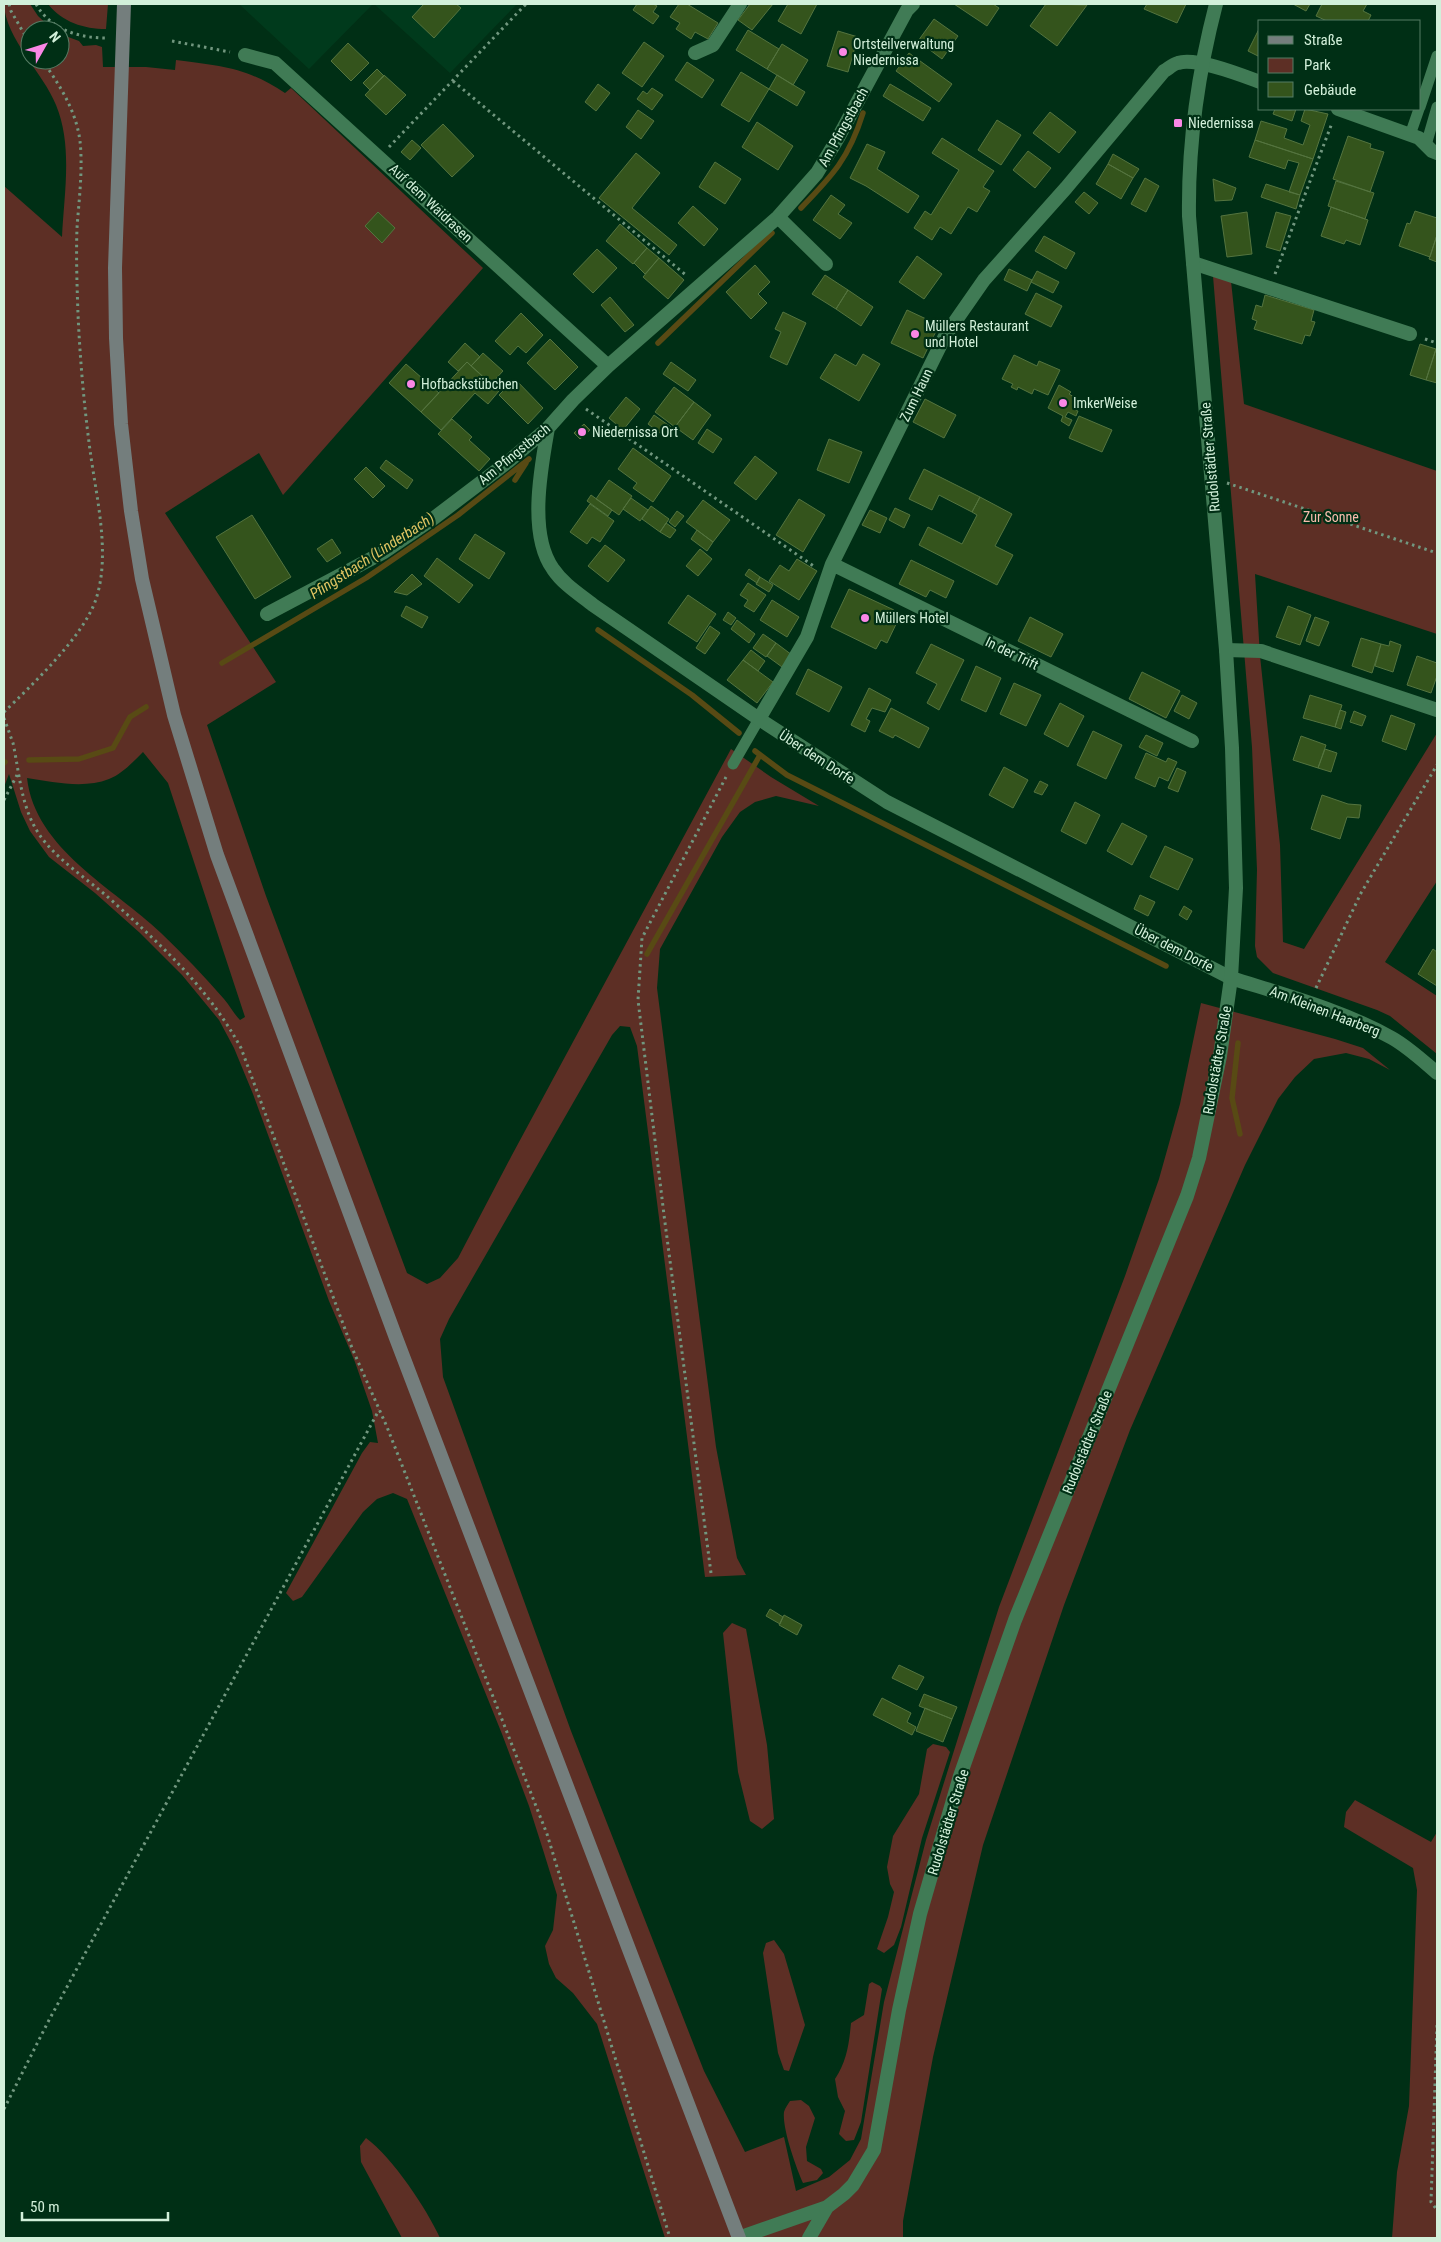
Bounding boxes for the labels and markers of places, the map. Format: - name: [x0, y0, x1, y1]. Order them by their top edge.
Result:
- place label: Ortsteilverwaltung Niedernissa: [853, 36, 954, 68]
- marker: Ortsteilverwaltung Niedernissa: [837, 46, 849, 58]
- place label: Niedernissa: [1188, 115, 1254, 131]
- marker: Niedernissa: [1172, 117, 1184, 129]
- place label: Müllers Restaurant und Hotel: [925, 318, 1029, 350]
- marker: Müllers Restaurant und Hotel: [909, 328, 921, 340]
- place label: Hofbackstübchen: [421, 376, 518, 392]
- marker: Hofbackstübchen: [405, 378, 417, 390]
- place label: ImkerWeise: [1073, 395, 1138, 411]
- marker: ImkerWeise: [1057, 397, 1069, 409]
- place label: Niedernissa Ort: [592, 424, 678, 440]
- marker: Niedernissa Ort: [576, 426, 588, 438]
- place label: Müllers Hotel: [875, 610, 949, 626]
- marker: Müllers Hotel: [859, 612, 871, 624]

